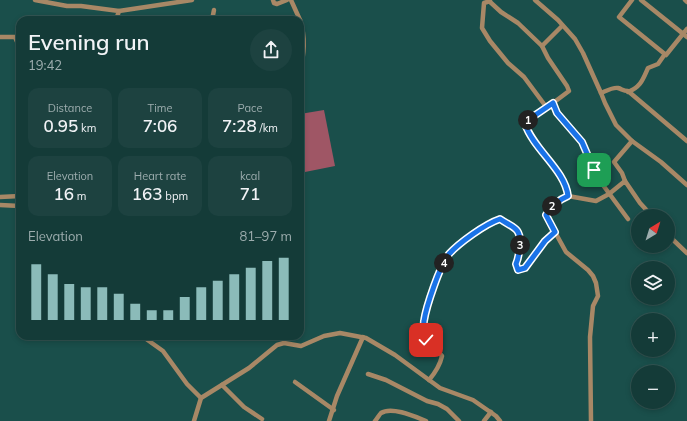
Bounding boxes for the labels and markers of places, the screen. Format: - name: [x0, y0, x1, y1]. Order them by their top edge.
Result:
- pin: 1: [518, 110, 538, 130]
- pin: [577, 153, 611, 187]
- pin: 2: [542, 196, 562, 216]
- pin: 3: [510, 235, 530, 255]
- pin: 4: [434, 253, 454, 273]
- pin: [409, 323, 443, 357]

